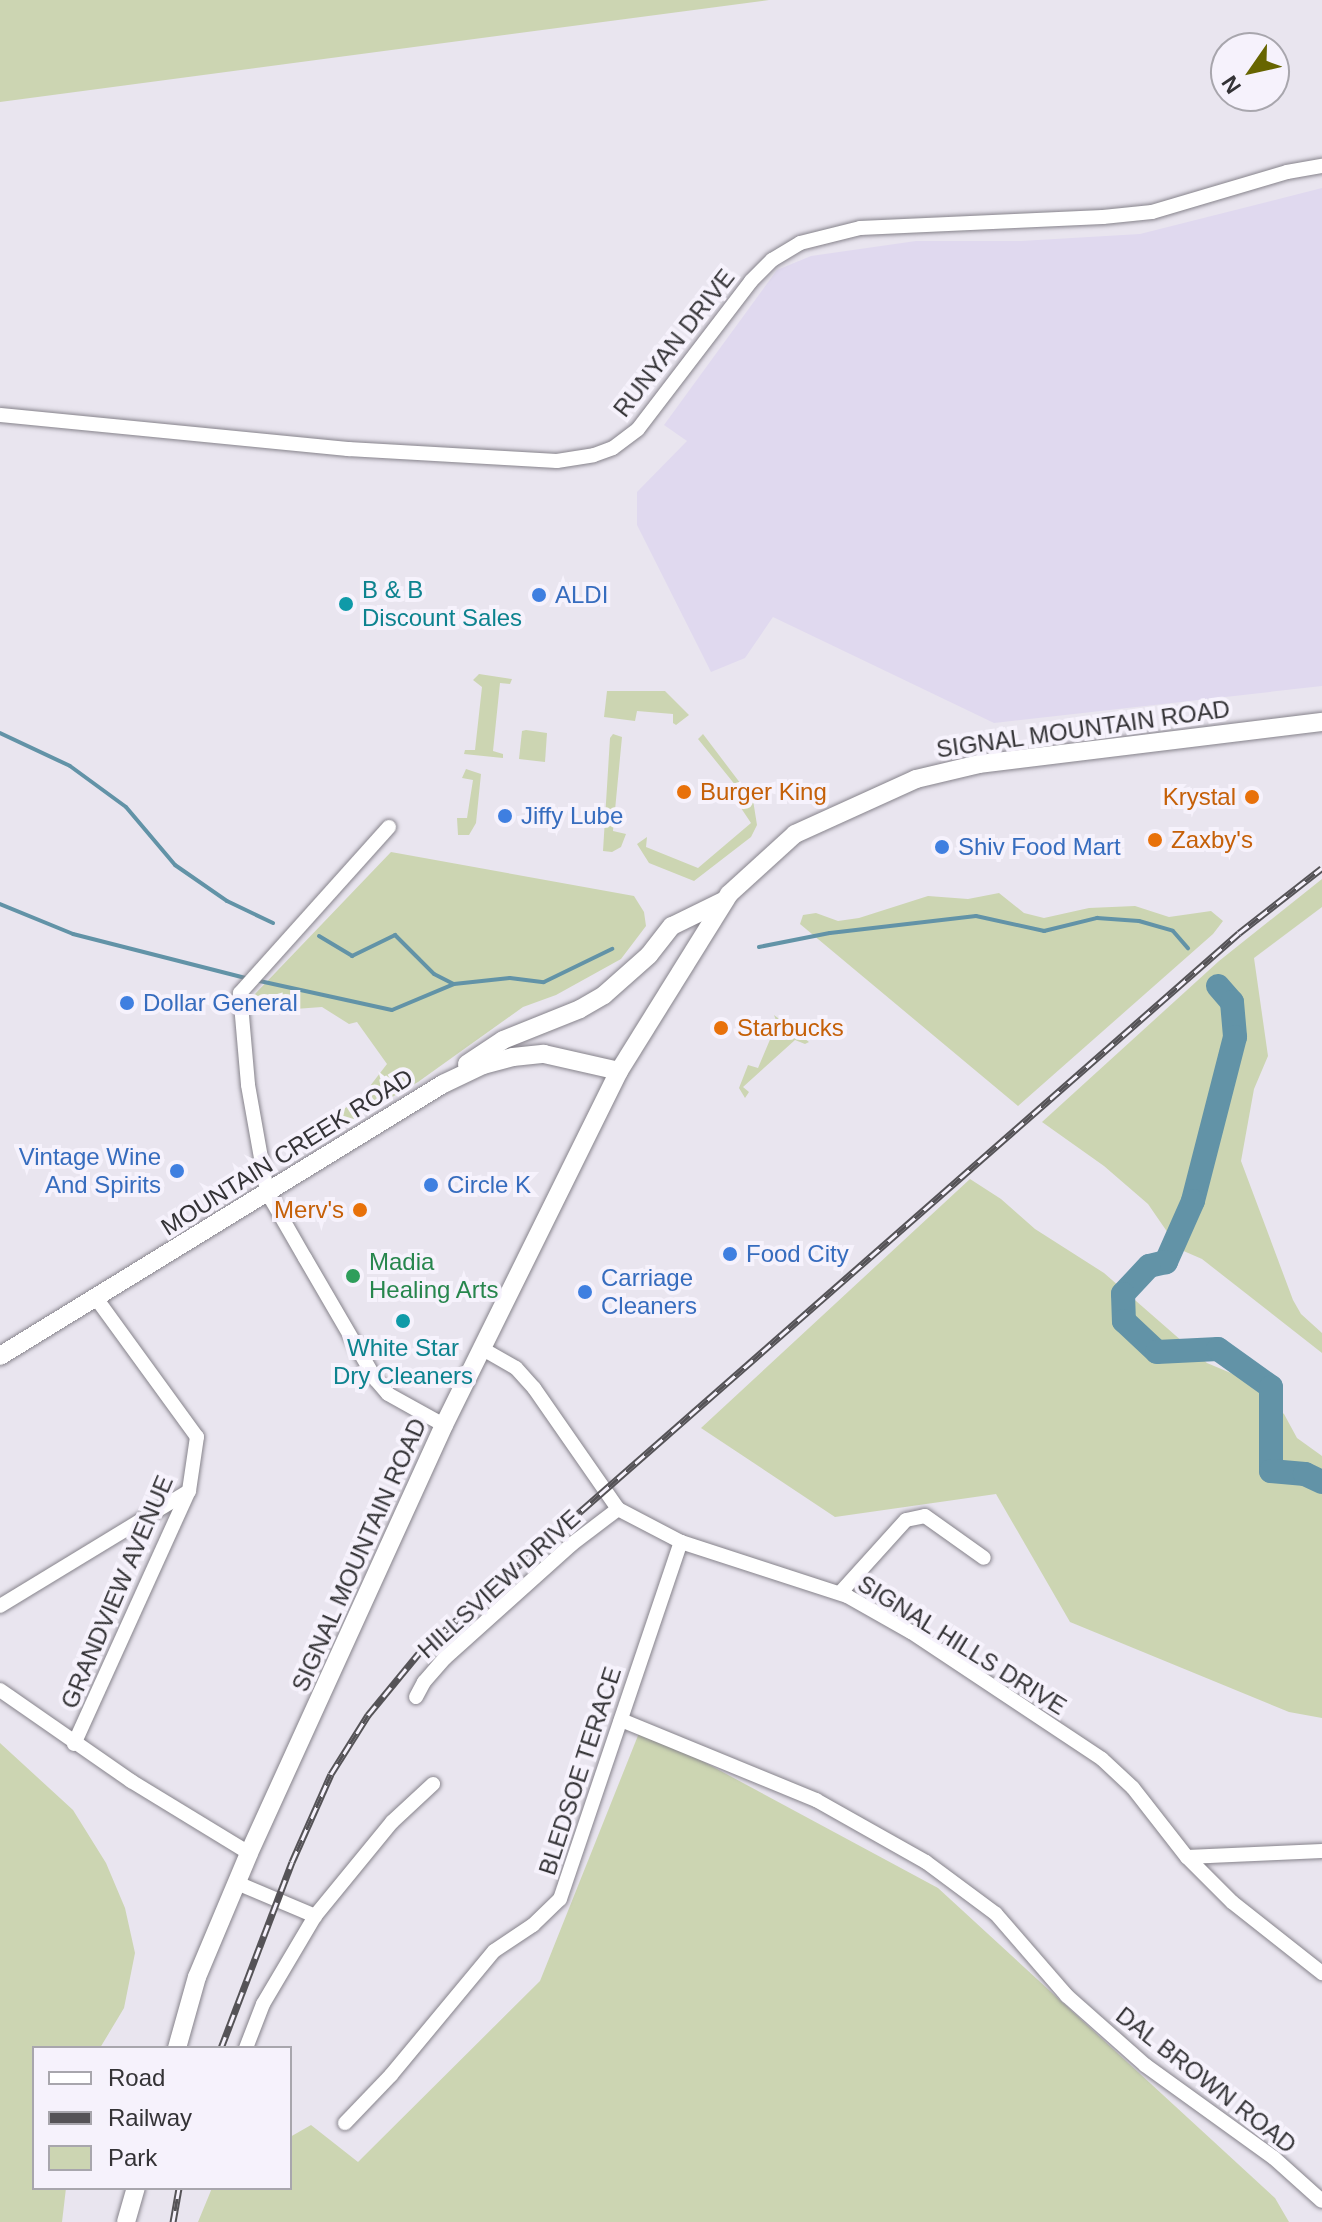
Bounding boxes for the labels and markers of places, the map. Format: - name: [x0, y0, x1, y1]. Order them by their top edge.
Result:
- place label: B & B Discount Sales: [362, 576, 522, 632]
- place label: ALDI: [555, 581, 608, 609]
- marker: ALDI: [530, 586, 548, 604]
- marker: B & B Discount Sales: [337, 595, 355, 613]
- place label: Burger King: [700, 778, 827, 806]
- marker: Burger King: [675, 783, 693, 801]
- place label: Krystal: [1163, 783, 1236, 811]
- marker: Krystal: [1243, 788, 1261, 806]
- place label: Jiffy Lube: [521, 802, 623, 830]
- marker: Jiffy Lube: [496, 807, 514, 825]
- place label: Zaxby's: [1171, 826, 1253, 854]
- marker: Zaxby's: [1146, 831, 1164, 849]
- place label: Shiv Food Mart: [958, 833, 1121, 861]
- marker: Shiv Food Mart: [933, 838, 951, 856]
- place label: Dollar General: [143, 989, 298, 1017]
- marker: Dollar General: [118, 994, 136, 1012]
- place label: Starbucks: [737, 1014, 844, 1042]
- marker: Starbucks: [712, 1019, 730, 1037]
- place label: Vintage Wine And Spirits: [19, 1143, 161, 1199]
- marker: Vintage Wine And Spirits: [168, 1162, 186, 1180]
- place label: Circle K: [447, 1171, 531, 1199]
- marker: Circle K: [422, 1176, 440, 1194]
- place label: Merv's: [274, 1196, 344, 1224]
- marker: Merv's: [351, 1201, 369, 1219]
- place label: Food City: [746, 1240, 849, 1268]
- marker: Food City: [721, 1245, 739, 1263]
- place label: Madia Healing Arts: [369, 1248, 500, 1304]
- place label: Carriage Cleaners: [601, 1264, 697, 1320]
- marker: Madia Healing Arts: [344, 1267, 362, 1285]
- marker: Carriage Cleaners: [576, 1283, 594, 1301]
- marker: White Star Dry Cleaners: [394, 1312, 412, 1330]
- place label: White Star Dry Cleaners: [333, 1334, 473, 1390]

